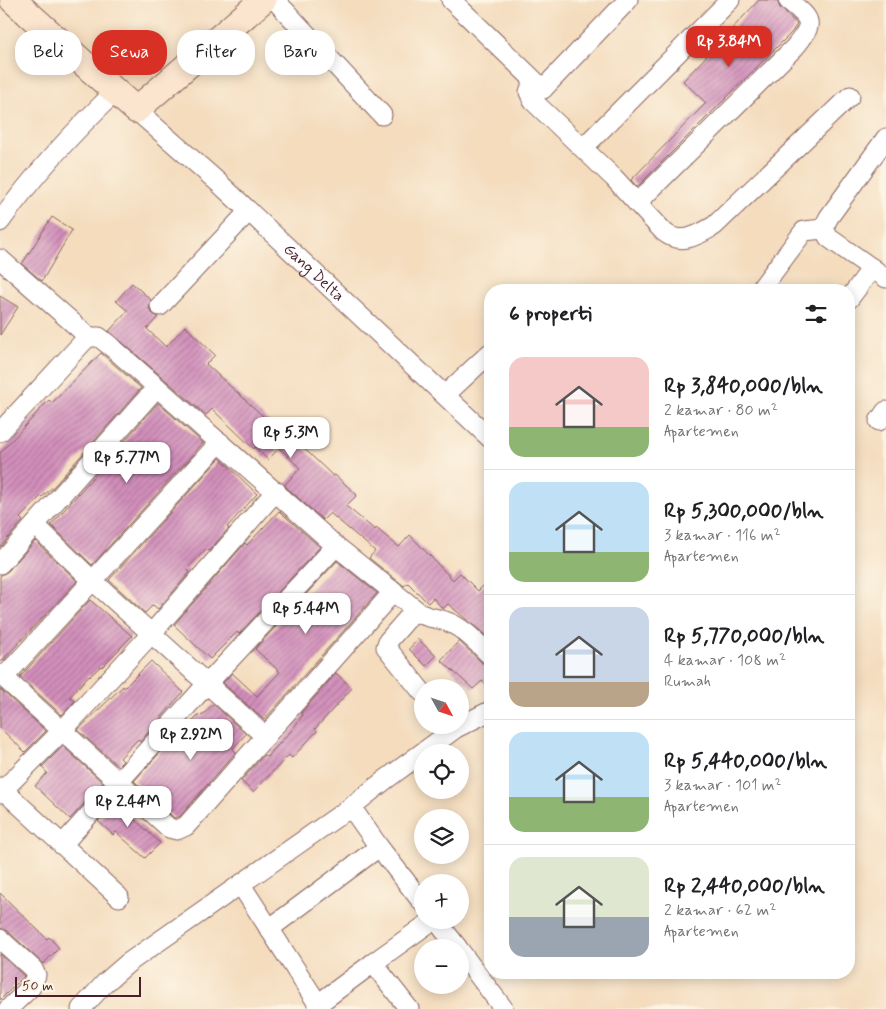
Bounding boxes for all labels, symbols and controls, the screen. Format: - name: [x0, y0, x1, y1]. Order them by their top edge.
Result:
- pin: Rp 3.84M: [677, 26, 781, 68]
- chip: Beli: [15, 30, 82, 75]
- chip: Sewa: [92, 30, 167, 75]
- chip: Filter: [177, 30, 255, 75]
- chip: Baru: [265, 30, 335, 75]
- text: Rp 3.84M: [697, 31, 761, 52]
- street label: Gang Delta: [279, 239, 349, 306]
- text: 6 properti: [509, 300, 592, 328]
- icon: filters: [802, 300, 830, 328]
- text: Rp 3,840,000/bln: [664, 372, 823, 400]
- icon: home: [549, 377, 609, 437]
- text: 2 kamar · 80 m²: [664, 400, 778, 421]
- pin: Rp 5.3M: [245, 416, 337, 459]
- text: Apartemen: [664, 421, 739, 442]
- text: Rp 5.3M: [264, 422, 318, 443]
- pin: Rp 5.77M: [75, 442, 179, 484]
- text: Rp 5.77M: [94, 447, 160, 468]
- text: Rp 5,300,000/bln: [664, 497, 823, 525]
- icon: home: [549, 502, 609, 562]
- text: 3 kamar · 116 m²: [664, 525, 781, 546]
- text: Apartemen: [664, 546, 739, 567]
- pin: Rp 5.44M: [254, 592, 358, 635]
- text: Rp 5.44M: [273, 598, 339, 619]
- text: Rp 5,770,000/bln: [664, 622, 824, 650]
- icon: home: [549, 627, 609, 687]
- text: 4 kamar · 108 m²: [664, 650, 786, 671]
- text: Rumah: [664, 671, 711, 692]
- north arrow: [414, 679, 469, 734]
- map controls: [414, 679, 469, 994]
- pin: Rp 2.92M: [139, 718, 243, 761]
- text: Rp 2.92M: [160, 724, 222, 745]
- button: locate: [414, 744, 469, 799]
- text: Rp 5,440,000/bln: [664, 747, 827, 775]
- icon: home: [549, 752, 609, 812]
- text: 3 kamar · 101 m²: [664, 775, 782, 796]
- pin: Rp 2.44M: [76, 786, 180, 828]
- text: Rp 2.44M: [96, 791, 160, 812]
- text: Apartemen: [664, 796, 739, 817]
- button: layers: [414, 809, 469, 864]
- text: Rp 2,440,000/bln: [664, 872, 825, 900]
- button: +: [414, 874, 469, 929]
- icon: home: [549, 877, 609, 937]
- text: 2 kamar · 62 m²: [664, 900, 776, 921]
- text: Apartemen: [664, 921, 739, 942]
- button: −: [414, 939, 469, 994]
- scale bar: [15, 974, 141, 997]
- text: 50 m: [22, 977, 53, 995]

